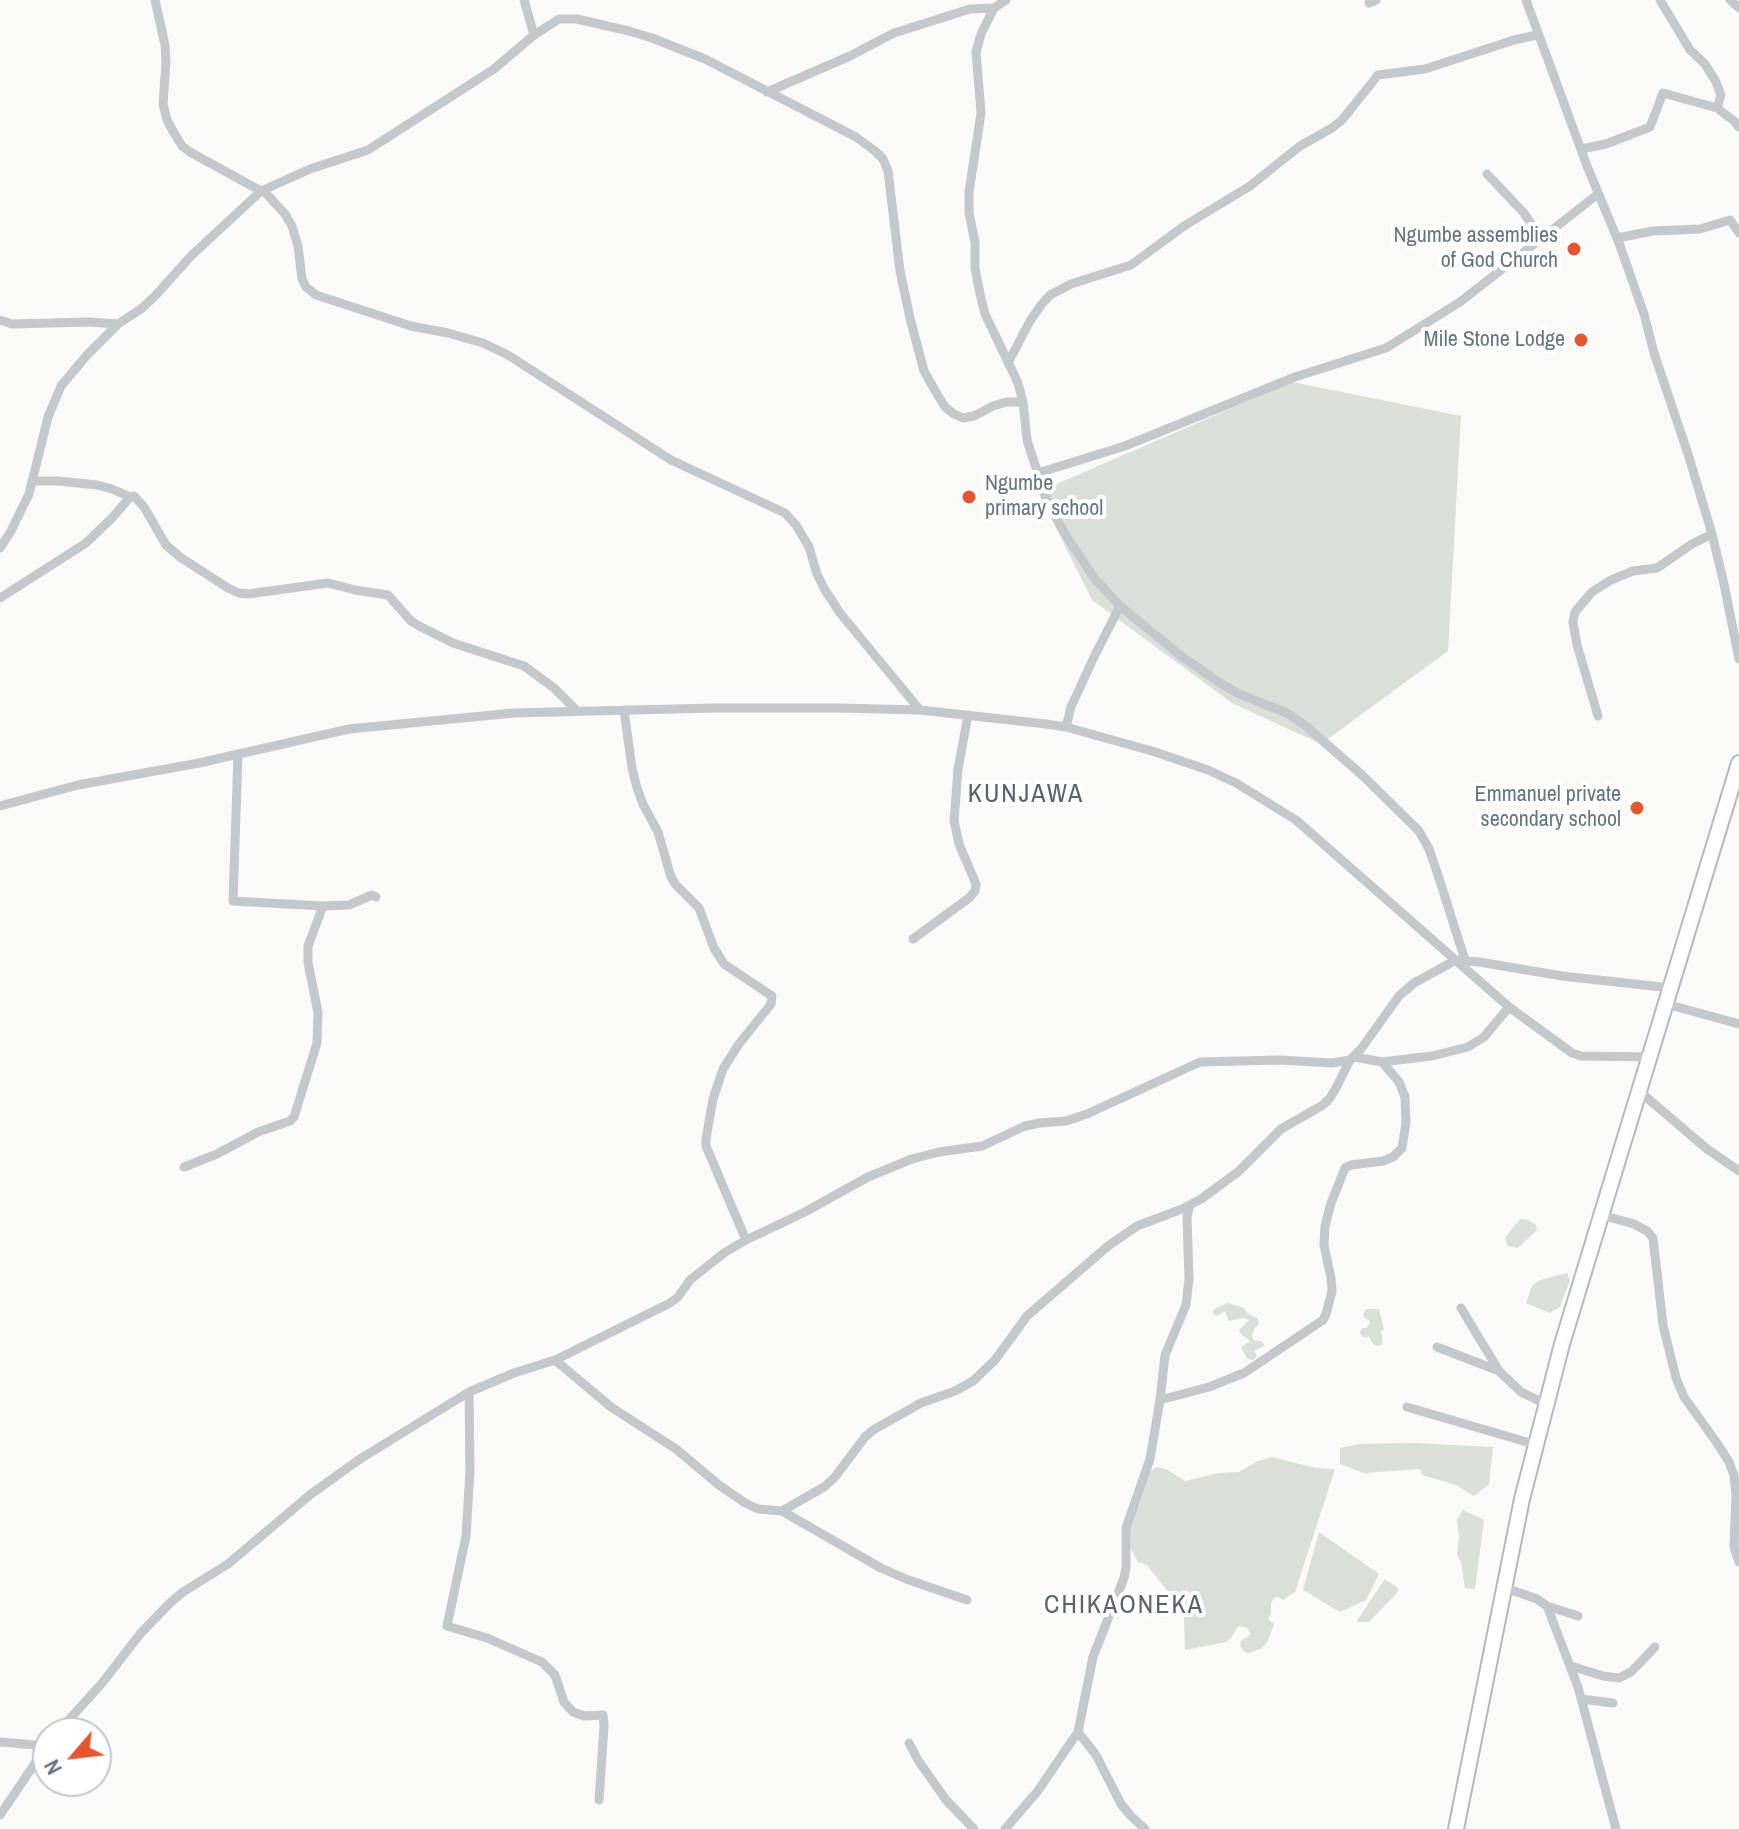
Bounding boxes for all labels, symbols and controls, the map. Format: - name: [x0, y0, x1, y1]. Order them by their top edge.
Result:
- place label: Ngumbe assemblies of God Church: [1394, 223, 1558, 274]
- marker: Ngumbe assemblies of God Church: [1565, 240, 1583, 258]
- place label: Mile Stone Lodge: [1424, 327, 1565, 353]
- marker: Mile Stone Lodge: [1572, 331, 1590, 349]
- place label: Ngumbe primary school: [985, 471, 1103, 522]
- marker: Ngumbe primary school: [960, 488, 978, 506]
- district label: KUNJAWA: [968, 779, 1084, 811]
- place label: Emmanuel private secondary school: [1475, 782, 1621, 834]
- marker: Emmanuel private secondary school: [1628, 799, 1646, 817]
- district label: CHIKAONEKA: [1044, 1590, 1204, 1622]
- north arrow: [32, 1717, 112, 1797]
- text: N: [36, 1755, 69, 1780]

